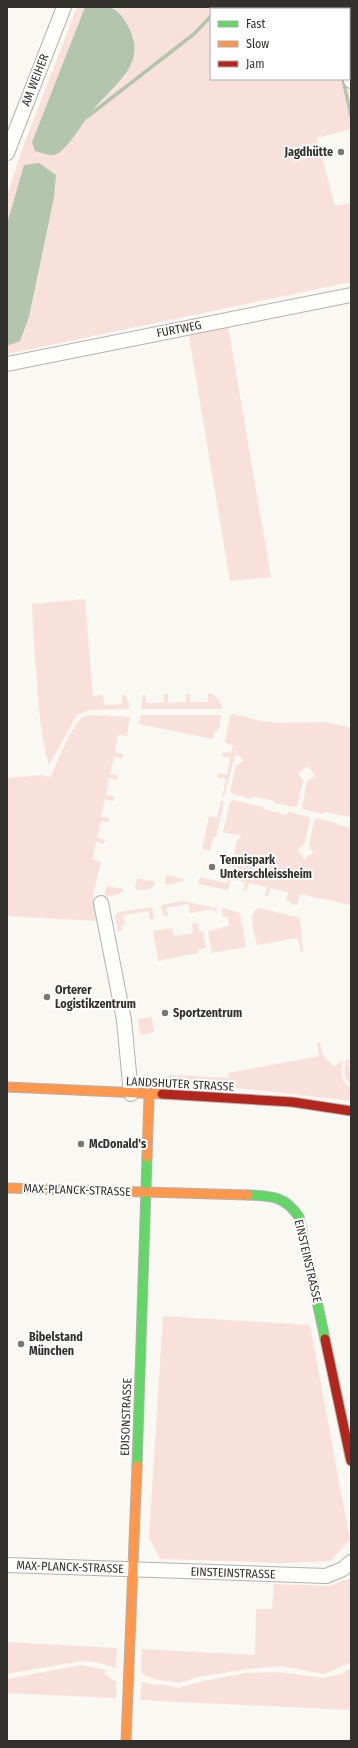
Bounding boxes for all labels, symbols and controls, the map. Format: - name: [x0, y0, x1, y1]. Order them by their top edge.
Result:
- legend: [210, 8, 350, 80]
- text: Fast: [246, 17, 265, 31]
- text: Slow: [246, 37, 269, 51]
- street label: AM WEIHER: [19, 51, 52, 108]
- text: Jam: [246, 57, 264, 71]
- place label: Jagdhütte: [284, 145, 333, 159]
- marker: Jagdhütte: [336, 147, 346, 157]
- street label: FURTWEG: [155, 318, 203, 340]
- place label: Tennispark Unterschleissheim: [220, 853, 312, 881]
- marker: Tennispark Unterschleissheim: [207, 862, 217, 872]
- place label: Orterer Logistikzentrum: [55, 983, 136, 1011]
- marker: Orterer Logistikzentrum: [42, 992, 52, 1002]
- place label: Sportzentrum: [173, 1006, 242, 1020]
- marker: Sportzentrum: [160, 1008, 170, 1018]
- street label: LANDSHUTER STRASSE: [126, 1074, 235, 1094]
- place label: McDonald's: [89, 1137, 147, 1151]
- marker: McDonald's: [76, 1139, 86, 1149]
- street label: MAX-PLANCK-STRASSE: [23, 1181, 131, 1199]
- street label: EINSTEINSTRASSE: [292, 1218, 324, 1304]
- place label: Bibelstand München: [29, 1330, 83, 1358]
- marker: Bibelstand München: [16, 1339, 26, 1349]
- street label: EDISONSTRASSE: [118, 1377, 134, 1456]
- street label: MAX-PLANCK-STRASSE: [16, 1558, 124, 1576]
- street label: EINSTEINSTRASSE: [190, 1565, 276, 1581]

